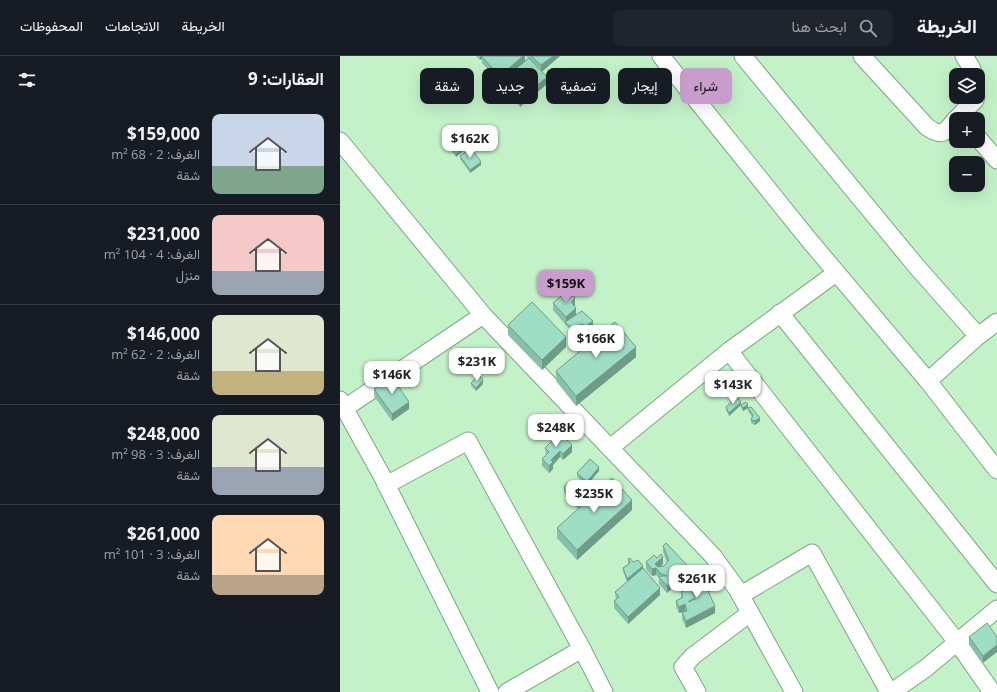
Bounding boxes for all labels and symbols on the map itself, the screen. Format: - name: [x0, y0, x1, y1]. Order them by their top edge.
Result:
- pin: $162K: [442, 125, 498, 159]
- pin: $159K: [538, 270, 594, 304]
- pin: $166K: [568, 325, 624, 359]
- pin: $231K: [449, 348, 505, 382]
- pin: $146K: [364, 361, 420, 395]
- pin: $143K: [705, 371, 761, 405]
- pin: $248K: [528, 414, 584, 448]
- pin: $235K: [566, 480, 622, 514]
- pin: $261K: [669, 565, 725, 599]

